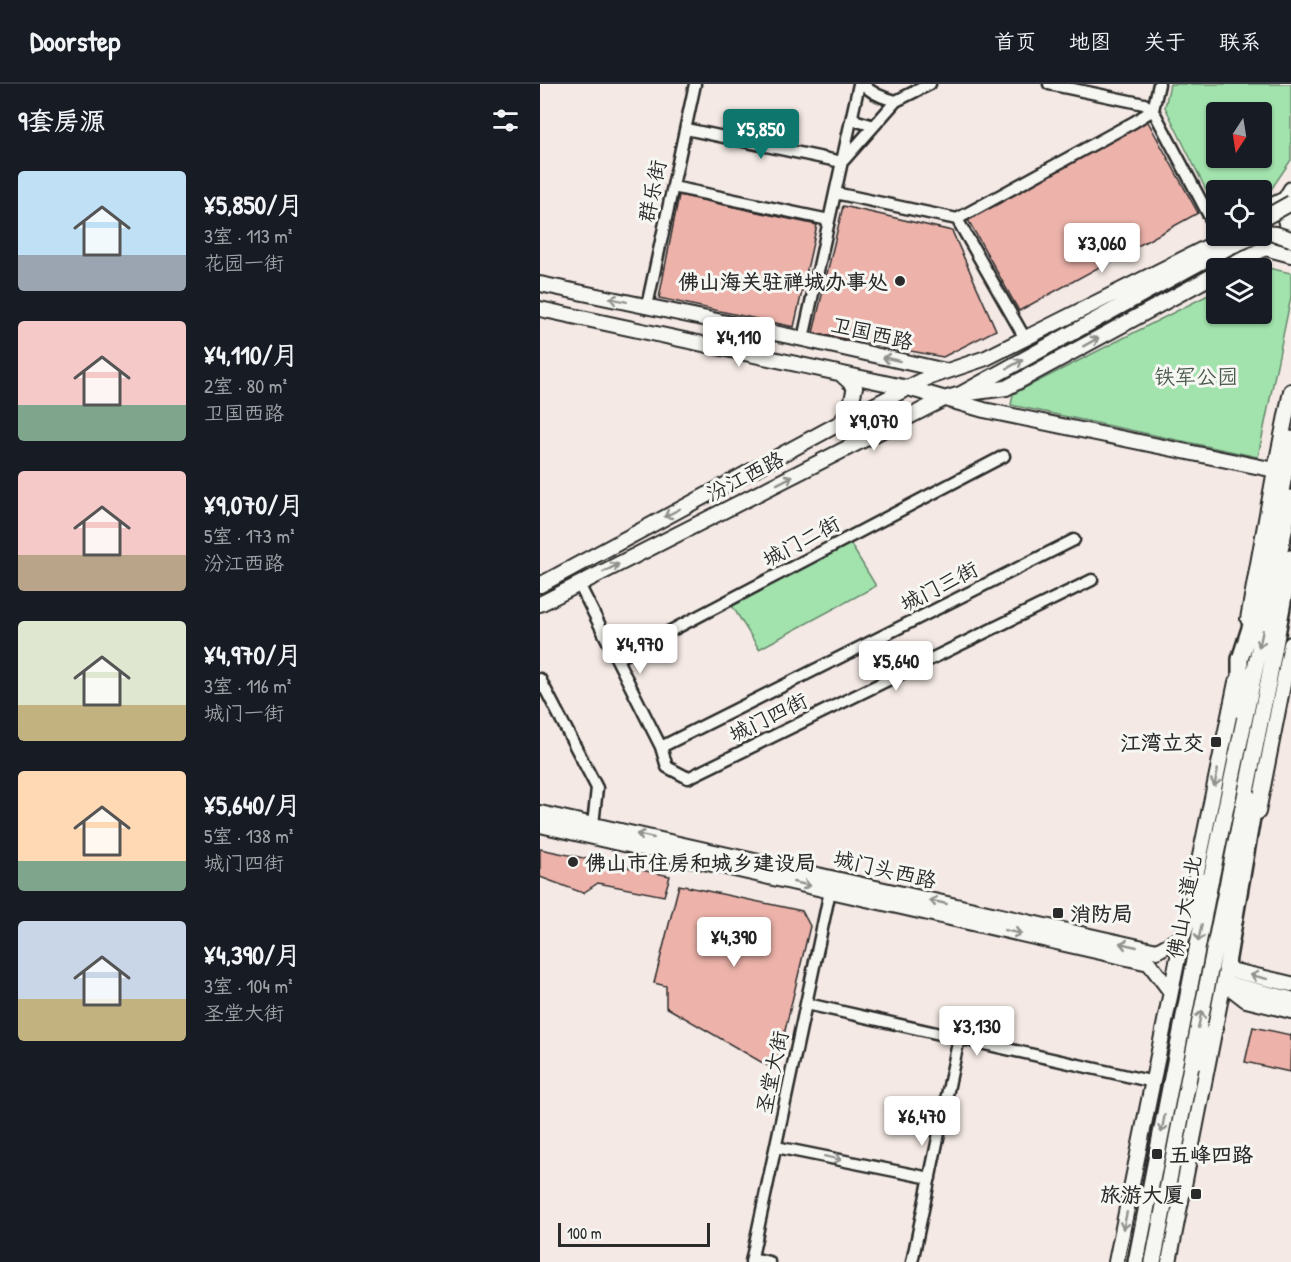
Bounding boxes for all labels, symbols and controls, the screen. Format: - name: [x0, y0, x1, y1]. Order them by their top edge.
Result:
- text: Doorstep: [30, 22, 120, 60]
- text: 首页: [994, 27, 1036, 56]
- text: 地图: [1069, 27, 1111, 56]
- text: 关于: [1144, 27, 1186, 56]
- text: 联系: [1219, 27, 1261, 56]
- north arrow: [1206, 102, 1272, 168]
- map controls: [1206, 102, 1272, 324]
- text: 9套房源: [18, 103, 106, 138]
- icon: filters: [489, 104, 522, 137]
- pin: ¥5,850: [712, 109, 810, 160]
- text: ¥5,850: [737, 115, 785, 142]
- street label: 群乐街: [631, 157, 673, 225]
- button: locate: [1206, 180, 1272, 246]
- text: ¥5,850/月: [204, 187, 303, 222]
- icon: home: [66, 195, 138, 267]
- text: 3室 · 113 m²: [204, 222, 292, 249]
- pin: ¥3,060: [1053, 223, 1151, 274]
- text: ¥3,060: [1078, 229, 1126, 256]
- text: 花园一街: [204, 249, 284, 276]
- button: layers: [1206, 258, 1272, 324]
- place label: 佛山海关驻禅城办事处: [678, 267, 888, 296]
- marker: 佛山海关驻禅城办事处: [893, 274, 907, 288]
- one-way arrow: [609, 294, 628, 305]
- street label: 卫国西路: [828, 309, 916, 357]
- pin: ¥4,110: [690, 317, 788, 368]
- text: ¥4,110: [717, 323, 761, 350]
- one-way arrow: [1082, 335, 1099, 347]
- text: ¥4,110/月: [204, 337, 299, 372]
- icon: home: [66, 345, 138, 417]
- one-way arrow: [881, 352, 900, 364]
- one-way arrow: [1006, 358, 1023, 370]
- park label: 铁军公园: [1154, 362, 1238, 391]
- text: 2室 · 80 m²: [204, 372, 287, 399]
- text: 卫国西路: [204, 399, 284, 426]
- pin: ¥9,070: [825, 401, 923, 452]
- text: ¥9,070: [850, 407, 898, 434]
- street label: 汾江西路: [701, 444, 789, 508]
- one-way arrow: [776, 473, 794, 485]
- text: ¥9,070/月: [204, 487, 304, 522]
- icon: home: [66, 495, 138, 567]
- one-way arrow: [664, 507, 681, 519]
- street label: 城门二街: [757, 508, 845, 574]
- text: 5室 · 173 m²: [204, 522, 295, 549]
- text: 汾江西路: [204, 549, 284, 576]
- street label: 城门三街: [895, 554, 983, 618]
- one-way arrow: [602, 561, 620, 573]
- pin: ¥4,970: [591, 624, 689, 675]
- text: ¥4,970: [616, 630, 664, 657]
- one-way arrow: [1255, 630, 1267, 649]
- text: ¥4,970/月: [204, 637, 302, 672]
- pin: ¥5,640: [847, 641, 945, 692]
- icon: home: [66, 645, 138, 717]
- text: ¥5,640: [873, 647, 919, 674]
- text: 3室 · 116 m²: [204, 672, 291, 699]
- street label: 城门四街: [724, 686, 812, 748]
- text: 城门一街: [204, 699, 284, 726]
- place label: 江湾立交: [1120, 728, 1204, 757]
- marker: 江湾立交: [1209, 735, 1223, 749]
- one-way arrow: [1210, 768, 1221, 788]
- text: ¥5,640/月: [204, 787, 301, 822]
- icon: home: [66, 795, 138, 867]
- text: 5室 · 138 m²: [204, 822, 293, 849]
- one-way arrow: [636, 830, 655, 842]
- street label: 城门头西路: [831, 843, 939, 895]
- place label: 佛山市住房和城乡建设局: [585, 848, 816, 877]
- text: 城门四街: [204, 849, 284, 876]
- street label: 佛山大道北: [1160, 853, 1208, 961]
- marker: 佛山市住房和城乡建设局: [566, 855, 580, 869]
- one-way arrow: [792, 879, 811, 891]
- one-way arrow: [928, 896, 948, 907]
- place label: 消防局: [1070, 899, 1133, 928]
- marker: 消防局: [1051, 906, 1065, 920]
- pin: ¥4,390: [685, 917, 783, 968]
- text: ¥4,390: [711, 923, 757, 950]
- one-way arrow: [1194, 923, 1205, 942]
- one-way arrow: [1003, 927, 1022, 939]
- text: ¥4,390/月: [204, 937, 301, 972]
- one-way arrow: [1119, 938, 1138, 950]
- icon: home: [66, 945, 138, 1017]
- one-way arrow: [1250, 970, 1269, 982]
- text: 3室 · 104 m²: [204, 972, 293, 999]
- text: 圣堂大街: [204, 999, 284, 1026]
- pin: ¥3,130: [928, 1006, 1026, 1057]
- one-way arrow: [1195, 1010, 1206, 1029]
- text: ¥3,130: [953, 1012, 1001, 1039]
- street label: 圣堂大街: [749, 1028, 795, 1116]
- pin: ¥6,470: [873, 1096, 971, 1147]
- text: ¥6,470: [898, 1102, 946, 1129]
- one-way arrow: [1157, 1114, 1168, 1134]
- place label: 五峰四路: [1169, 1140, 1253, 1169]
- marker: 五峰四路: [1150, 1147, 1164, 1161]
- one-way arrow: [823, 1153, 842, 1165]
- place label: 旅游大厦: [1100, 1180, 1184, 1209]
- marker: 旅游大厦: [1189, 1187, 1203, 1201]
- one-way arrow: [1119, 1211, 1130, 1230]
- scale bar: [558, 1220, 710, 1248]
- text: 100 m: [567, 1222, 602, 1244]

